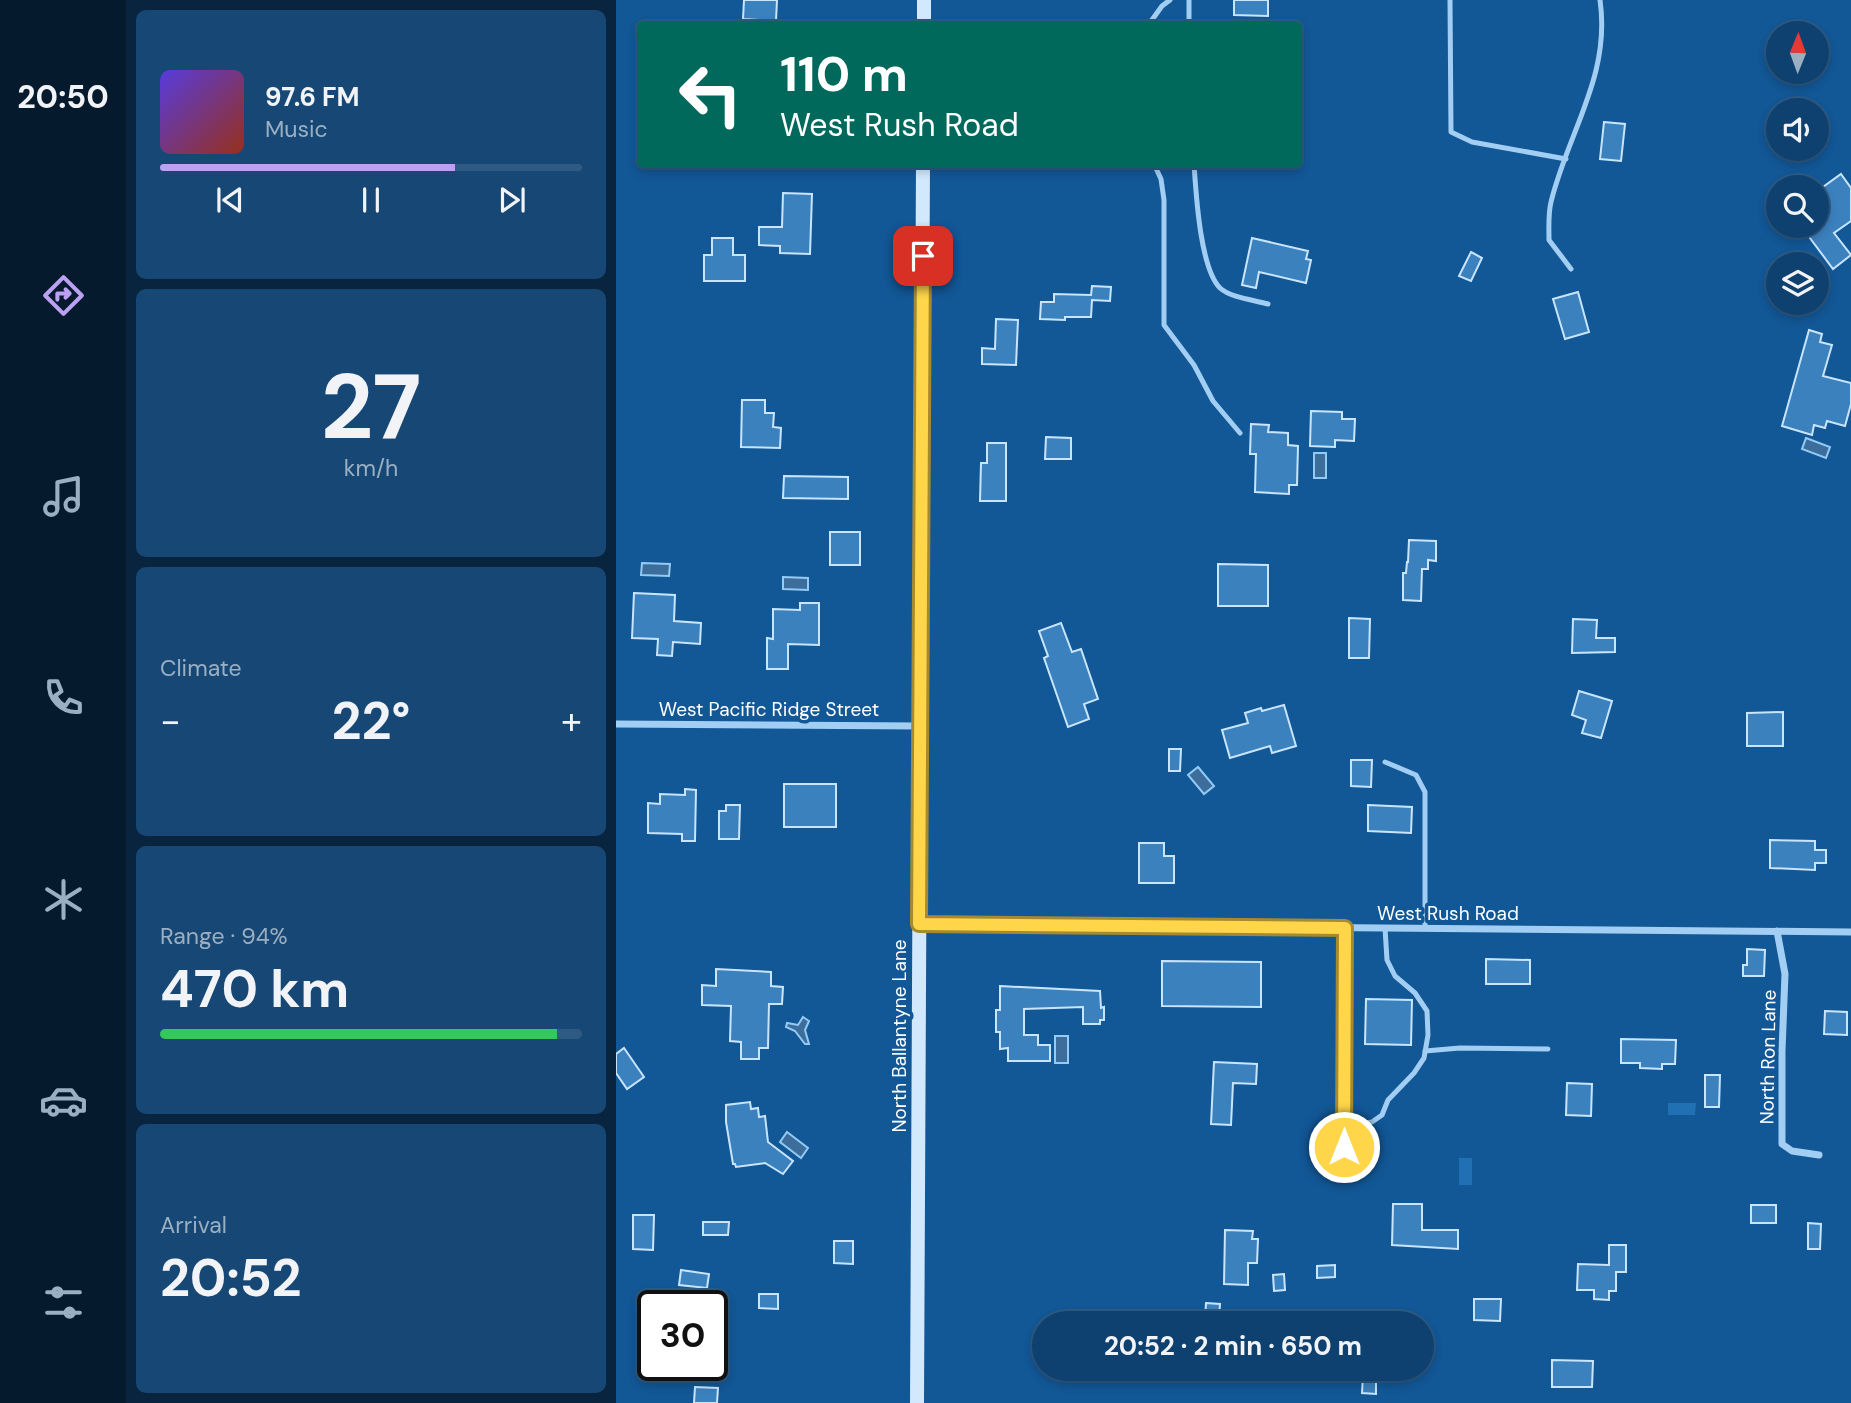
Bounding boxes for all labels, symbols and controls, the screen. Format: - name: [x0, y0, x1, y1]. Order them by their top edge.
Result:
- north arrow: [1766, 21, 1829, 84]
- map controls: [1766, 21, 1829, 315]
- text: 110 m: [780, 42, 908, 106]
- icon: left: [665, 49, 756, 140]
- text: 20:50: [17, 76, 109, 118]
- text: 97.6 FM: [265, 80, 360, 114]
- button: sound: [1766, 98, 1829, 161]
- text: West Rush Road: [780, 104, 1019, 146]
- text: Music: [265, 114, 328, 144]
- button: search: [1766, 175, 1829, 238]
- icon: previous: [211, 181, 249, 219]
- icon: pause: [352, 181, 390, 219]
- icon: next: [493, 181, 531, 219]
- pin: [893, 226, 953, 286]
- icon: arrive: [904, 237, 942, 275]
- button: layers: [1766, 252, 1829, 315]
- icon: directions: [39, 271, 88, 320]
- text: 27: [321, 348, 421, 466]
- text: km/h: [344, 453, 398, 483]
- icon: music: [39, 472, 88, 521]
- text: Climate: [160, 653, 242, 683]
- icon: phone: [39, 673, 88, 722]
- text: 22°: [332, 687, 410, 755]
- text: −: [160, 696, 181, 746]
- text: +: [561, 696, 582, 746]
- street label: West Pacific Ridge Street: [659, 697, 879, 722]
- icon: climate: [39, 875, 88, 924]
- street label: West Rush Road: [1377, 901, 1519, 926]
- text: Range · 94%: [160, 921, 288, 951]
- street label: North Ballantyne Lane: [887, 939, 912, 1133]
- text: 470 km: [160, 955, 349, 1023]
- street label: North Ron Lane: [1754, 989, 1782, 1125]
- icon: car: [39, 1076, 88, 1125]
- position arrow: [1307, 1110, 1381, 1184]
- text: Arrival: [160, 1210, 227, 1240]
- text: 20:52: [160, 1244, 302, 1312]
- icon: filters: [39, 1278, 88, 1327]
- speed limit sign: 30: [637, 1290, 728, 1381]
- text: 20:52 · 2 min · 650 m: [1104, 1329, 1362, 1363]

